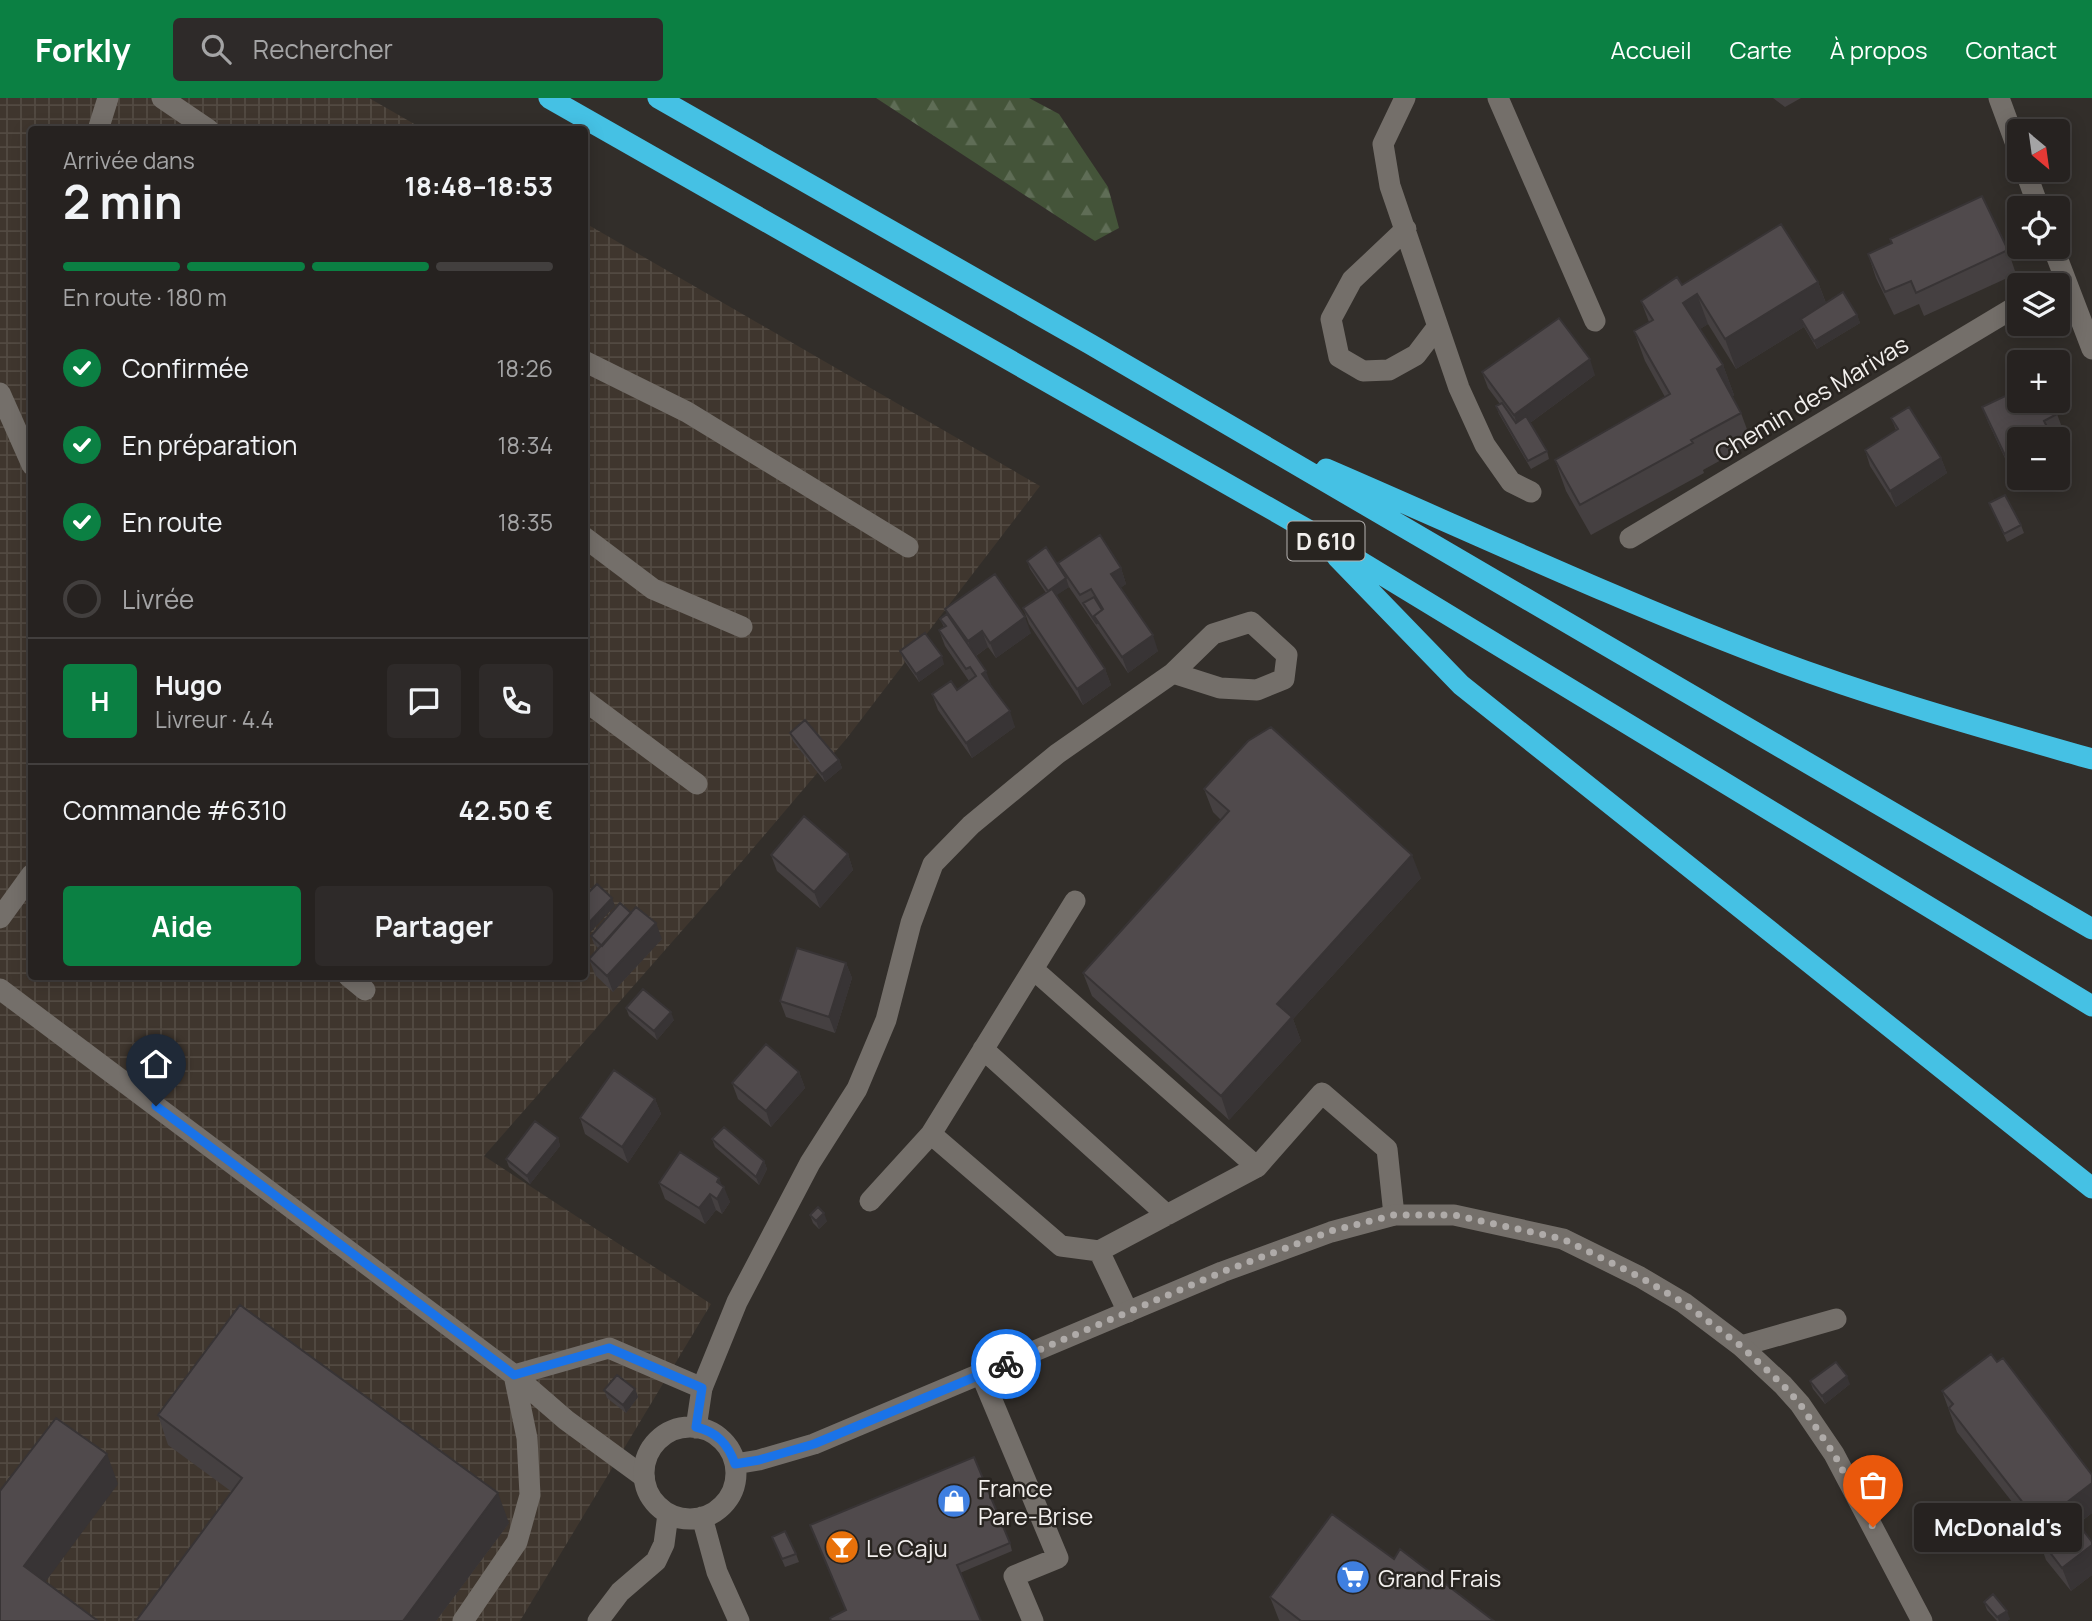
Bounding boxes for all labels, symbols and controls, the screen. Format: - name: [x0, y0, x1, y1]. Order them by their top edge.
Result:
- search box: [173, 18, 663, 81]
- text: Forkly: [35, 27, 131, 72]
- icon: search: [197, 30, 235, 68]
- text: Rechercher: [253, 31, 393, 67]
- text: Accueil: [1611, 33, 1691, 66]
- text: Carte: [1729, 33, 1792, 66]
- text: À propos: [1830, 33, 1928, 66]
- text: Contact: [1966, 33, 2057, 66]
- north arrow: [2007, 119, 2070, 182]
- map controls: [2007, 119, 2070, 490]
- text: Arrivée dans: [63, 144, 195, 176]
- text: 18:48–18:53: [405, 168, 553, 204]
- text: 2 min: [63, 170, 183, 233]
- button: locate: [2007, 196, 2070, 259]
- button: layers: [2007, 273, 2070, 336]
- text: En route · 180 m: [63, 281, 227, 313]
- street label: Chemin des Marivas: [1708, 327, 1914, 469]
- icon: check: [63, 349, 101, 387]
- text: Confirmée: [122, 350, 249, 386]
- button: +: [2007, 350, 2070, 413]
- text: 18:26: [496, 352, 553, 384]
- icon: check: [63, 426, 101, 464]
- text: En préparation: [122, 427, 297, 463]
- button: −: [2007, 427, 2070, 490]
- text: 18:34: [498, 429, 553, 461]
- icon: check: [63, 503, 101, 541]
- text: En route: [122, 504, 223, 540]
- text: 18:35: [498, 506, 553, 538]
- road number: D 610: [1288, 522, 1364, 560]
- text: Livrée: [122, 581, 194, 617]
- button: chat: [387, 664, 461, 738]
- button: phone: [479, 664, 553, 738]
- text: Hugo: [155, 667, 222, 703]
- text: H: [91, 683, 109, 719]
- text: Livreur · 4.4: [155, 703, 274, 735]
- text: Commande #6310: [63, 792, 287, 828]
- text: 42.50 €: [459, 792, 553, 828]
- button: Aide: [63, 886, 301, 966]
- button: Partager: [315, 886, 553, 966]
- pin: [126, 1034, 186, 1106]
- icon: home: [137, 1045, 175, 1083]
- courier: [971, 1329, 1041, 1399]
- icon: bike: [987, 1345, 1025, 1383]
- pin: [1843, 1455, 1903, 1527]
- icon: bag: [1854, 1466, 1892, 1504]
- place label: France Pare-Brise: [978, 1471, 1093, 1532]
- shop icon: France Pare-Brise: [935, 1482, 973, 1520]
- callout: McDonald's: [1915, 1502, 2083, 1552]
- text: McDonald's: [1934, 1511, 2062, 1543]
- bar icon: Le Caju: [823, 1528, 861, 1566]
- place label: Le Caju: [866, 1531, 948, 1564]
- supermarket icon: Grand Frais: [1334, 1558, 1372, 1596]
- place label: Grand Frais: [1378, 1561, 1501, 1594]

